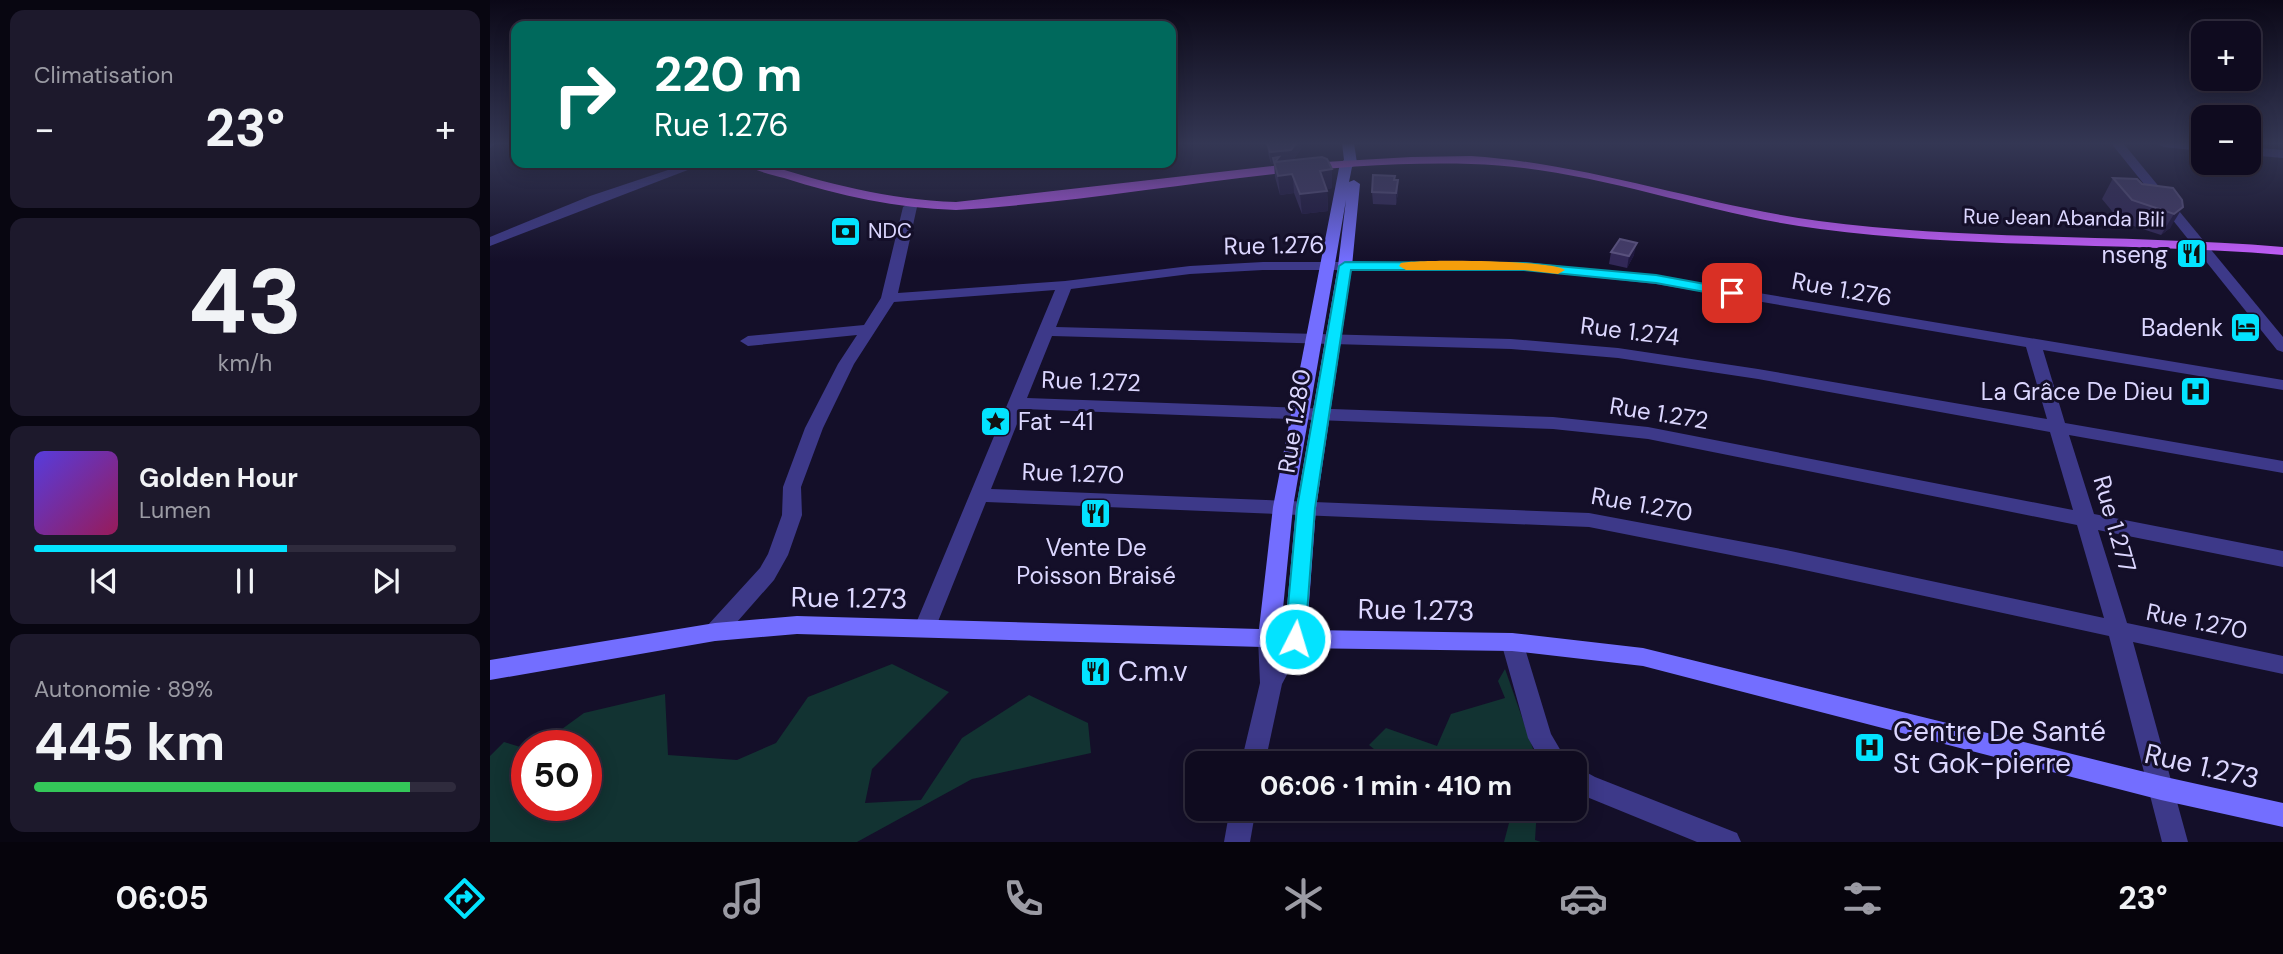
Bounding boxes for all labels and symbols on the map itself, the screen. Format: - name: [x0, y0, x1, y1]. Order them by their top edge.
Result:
- street label: Rue Jean Abanda Bili: [1963, 202, 2165, 234]
- bank icon: NDC: [828, 214, 862, 248]
- place label: NDC: [868, 217, 912, 245]
- street label: Rue 1.276: [1223, 229, 1325, 261]
- restaurant icon: nseng: [2174, 237, 2208, 271]
- place label: nseng: [2101, 239, 2168, 270]
- pin: [1702, 263, 1762, 323]
- street label: Rue 1.276: [1790, 265, 1894, 313]
- street label: Rue 1.274: [1579, 310, 1681, 352]
- hotel icon: Badenk: [2229, 310, 2263, 344]
- place label: Badenk: [2141, 312, 2223, 343]
- street label: Rue 1.272: [1041, 364, 1141, 398]
- street label: Rue 1.280: [1271, 367, 1317, 475]
- hospital icon: La Grâce De Dieu: [2179, 374, 2213, 408]
- place label: La Grâce De Dieu: [1981, 376, 2173, 407]
- street label: Rue 1.272: [1607, 390, 1711, 436]
- place icon: Fat -41: [978, 404, 1012, 438]
- place label: Fat -41: [1018, 406, 1094, 437]
- street label: Rue 1.270: [1021, 456, 1125, 490]
- street label: Rue 1.277: [2086, 472, 2144, 576]
- street label: Rue 1.270: [1589, 480, 1695, 528]
- restaurant icon: Vente De Poisson Braisé: [1079, 496, 1113, 530]
- place label: Vente De Poisson Braisé: [1016, 532, 1176, 591]
- street label: Rue 1.273: [790, 578, 908, 618]
- street label: Rue 1.273: [1357, 590, 1475, 630]
- street label: Rue 1.270: [2144, 596, 2250, 646]
- position arrow: [1258, 602, 1332, 676]
- place label: C.m.v: [1118, 653, 1188, 690]
- restaurant icon: C.m.v: [1078, 654, 1112, 688]
- place label: Centre De Santé St Gok-pierre: [1893, 713, 2106, 782]
- speed limit sign: 50: [511, 730, 602, 821]
- hospital icon: Centre De Santé St Gok-pierre: [1853, 730, 1887, 764]
- street label: Rue 1.273: [2141, 735, 2263, 797]

